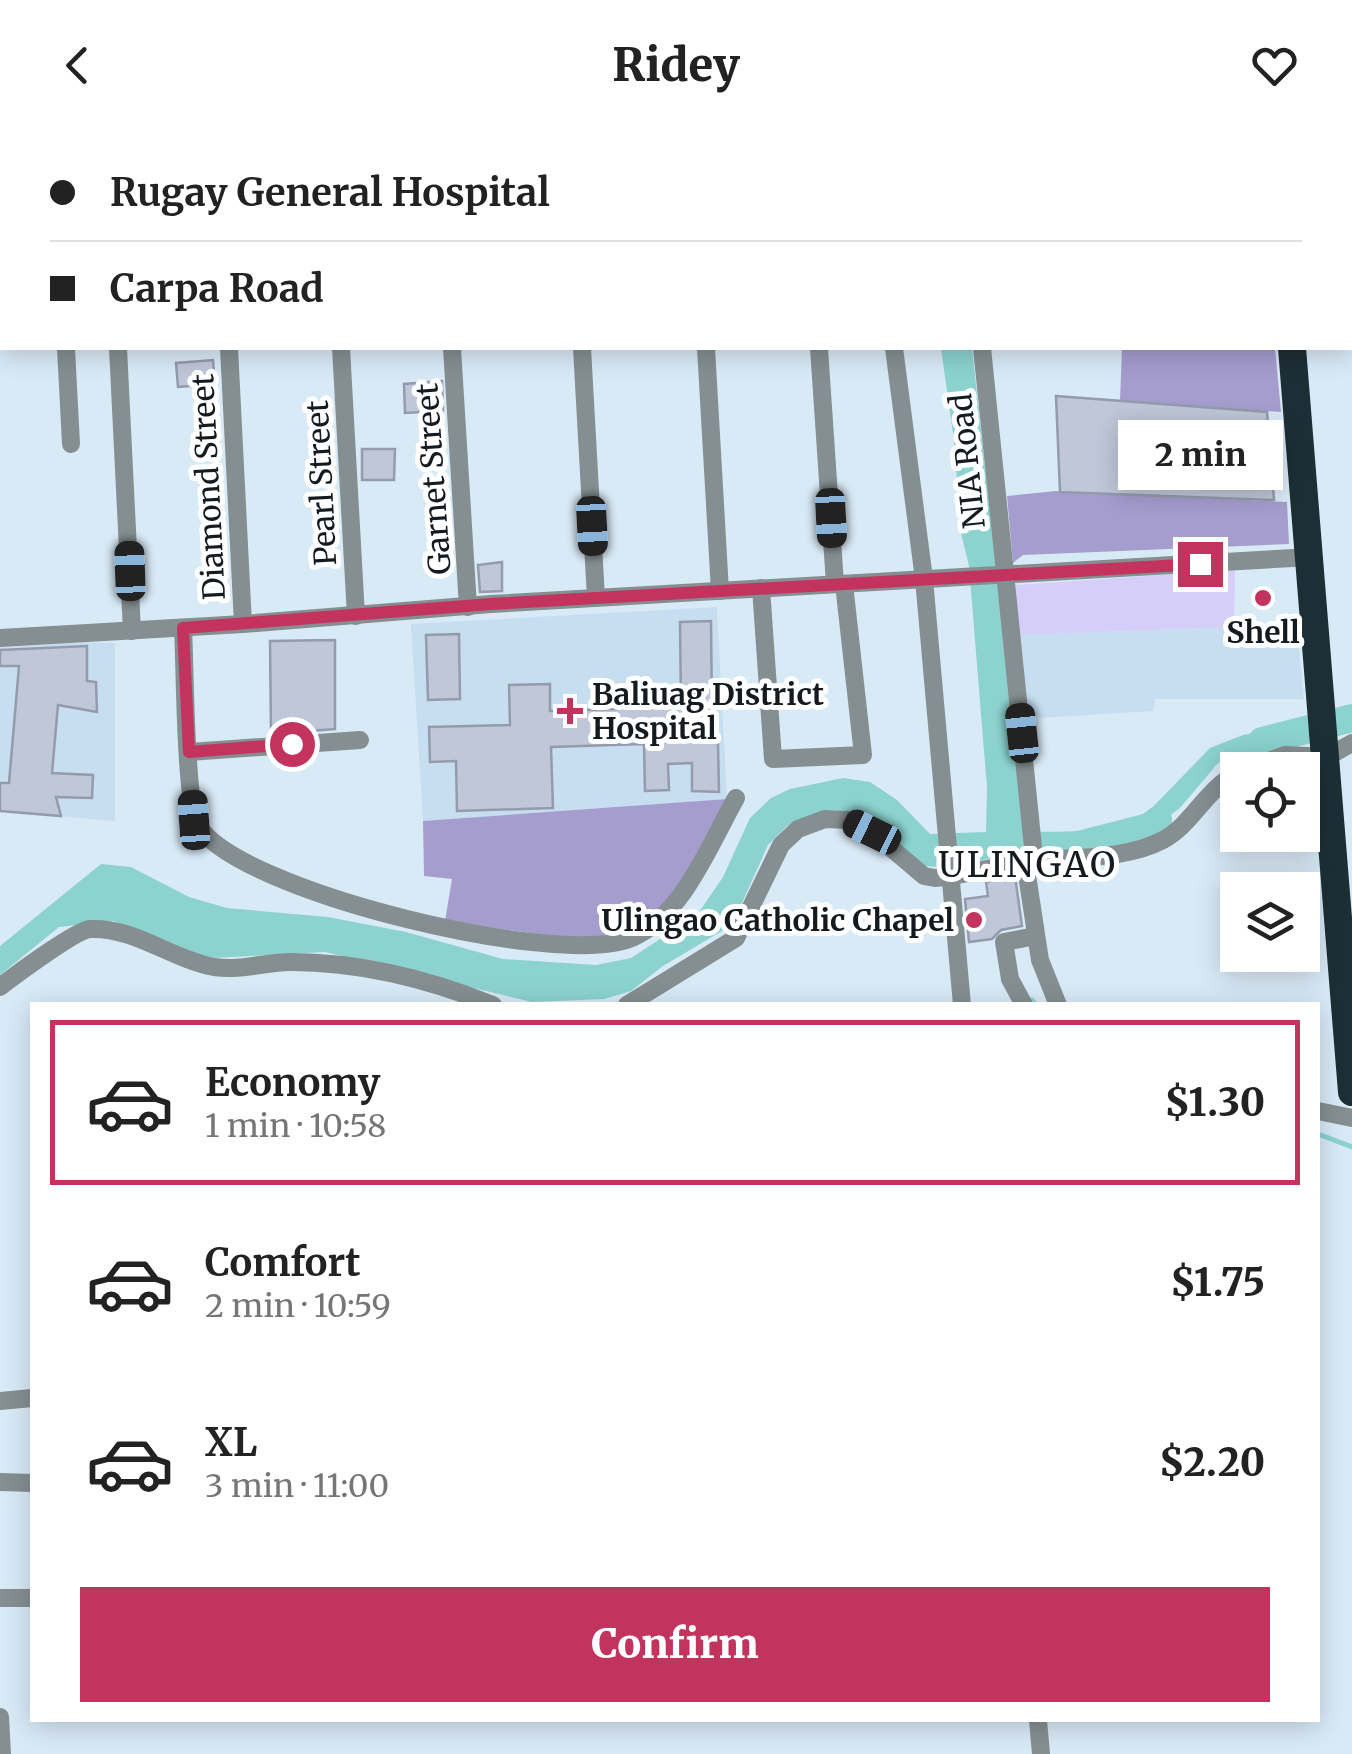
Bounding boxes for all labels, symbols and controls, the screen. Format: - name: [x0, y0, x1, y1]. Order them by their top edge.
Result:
- text: Ridey: [612, 37, 740, 93]
- icon: back: [50, 38, 105, 93]
- icon: heart: [1247, 38, 1302, 93]
- text: Rugay General Hospital: [110, 169, 550, 216]
- text: Carpa Road: [110, 265, 324, 312]
- street label: Diamond Street: [183, 373, 233, 601]
- street label: Garnet Street: [407, 382, 459, 576]
- street label: NIA Road: [941, 392, 993, 530]
- street label: Pearl Street: [298, 399, 344, 567]
- callout: 2 min: [1118, 419, 1282, 489]
- text: 2 min: [1155, 435, 1246, 475]
- car: [814, 487, 848, 549]
- car: [575, 495, 609, 557]
- car: [114, 540, 146, 602]
- route end: [1178, 542, 1223, 587]
- marker: Shell: [1252, 587, 1274, 609]
- place label: Shell: [1226, 613, 1300, 651]
- place label: Baliuag District Hospital: [592, 675, 824, 747]
- marker: Baliuag District Hospital: [557, 698, 583, 724]
- car: [1004, 702, 1040, 764]
- route start: [270, 722, 315, 767]
- map controls: [1220, 752, 1320, 972]
- button: locate: [1220, 752, 1320, 852]
- car: [177, 789, 211, 851]
- car: [838, 805, 906, 859]
- district label: ULINGAO: [938, 843, 1118, 887]
- button: layers: [1220, 872, 1320, 972]
- place label: Ulingao Catholic Chapel: [601, 901, 954, 939]
- marker: Ulingao Catholic Chapel: [963, 909, 985, 931]
- icon: car: [85, 1058, 175, 1148]
- text: Economy: [205, 1059, 380, 1106]
- text: $1.30: [1165, 1079, 1265, 1126]
- text: 1 min · 10:58: [205, 1106, 386, 1146]
- icon: car: [85, 1238, 175, 1328]
- text: Comfort: [205, 1239, 361, 1286]
- text: $1.75: [1170, 1259, 1265, 1306]
- text: 2 min · 10:59: [205, 1286, 391, 1326]
- icon: car: [85, 1418, 175, 1508]
- text: XL: [205, 1419, 257, 1466]
- text: $2.20: [1159, 1439, 1265, 1486]
- text: 3 min · 11:00: [205, 1466, 389, 1506]
- button: Confirm: [80, 1587, 1270, 1702]

